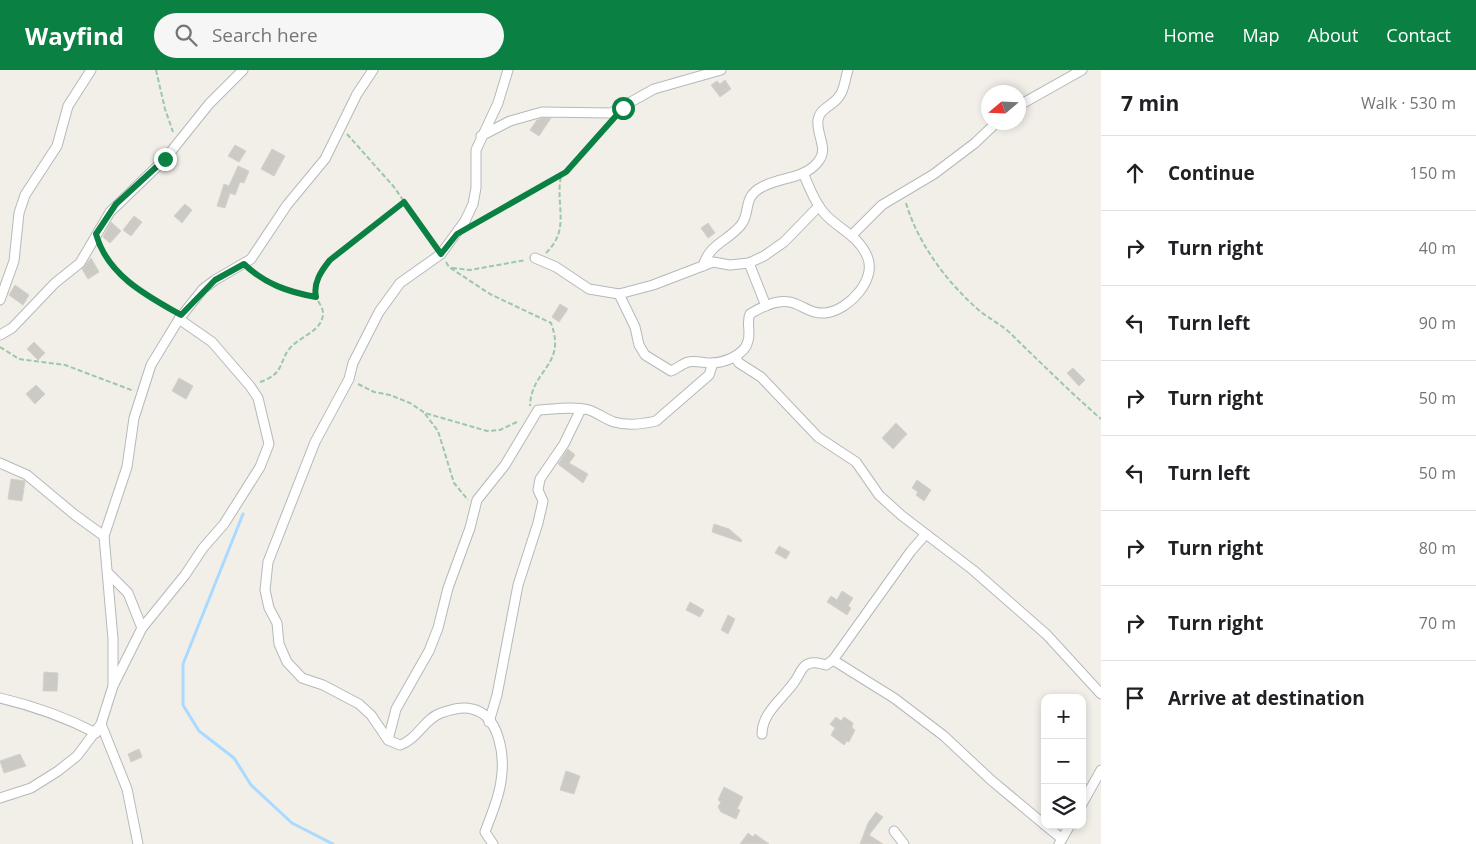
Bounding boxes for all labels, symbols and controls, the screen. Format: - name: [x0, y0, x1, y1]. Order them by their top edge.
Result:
- search box: [154, 13, 504, 58]
- text: Wayfind: [25, 19, 124, 52]
- icon: search: [172, 21, 200, 49]
- text: Search here: [212, 22, 318, 48]
- text: Home: [1164, 23, 1214, 47]
- text: Map: [1242, 23, 1280, 47]
- text: About: [1308, 23, 1358, 47]
- text: Contact: [1386, 23, 1451, 47]
- north arrow: [981, 85, 1026, 130]
- text: 7 min: [1121, 89, 1179, 117]
- text: Walk · 530 m: [1361, 92, 1456, 114]
- route start: [612, 97, 635, 120]
- route end: [154, 148, 177, 171]
- icon: ahead: [1121, 159, 1149, 187]
- text: Continue: [1168, 160, 1255, 186]
- text: 150 m: [1410, 162, 1456, 184]
- icon: right: [1121, 234, 1149, 262]
- text: Turn right: [1168, 235, 1263, 261]
- text: 40 m: [1419, 237, 1456, 259]
- icon: left: [1121, 309, 1149, 337]
- text: Turn left: [1168, 310, 1250, 336]
- text: 90 m: [1419, 312, 1456, 334]
- icon: right: [1121, 384, 1149, 412]
- text: Turn right: [1168, 385, 1263, 411]
- text: 50 m: [1419, 387, 1456, 409]
- icon: left: [1121, 459, 1149, 487]
- text: Turn left: [1168, 460, 1250, 486]
- text: 50 m: [1419, 462, 1456, 484]
- icon: right: [1121, 534, 1149, 562]
- text: Turn right: [1168, 535, 1263, 561]
- text: 80 m: [1419, 537, 1456, 559]
- icon: right: [1121, 609, 1149, 637]
- text: Turn right: [1168, 610, 1263, 636]
- text: 70 m: [1419, 612, 1456, 634]
- icon: arrive: [1121, 684, 1149, 712]
- text: Arrive at destination: [1168, 685, 1365, 711]
- map controls: [1041, 694, 1086, 829]
- button: +: [1041, 694, 1086, 739]
- button: −: [1041, 739, 1086, 784]
- button: layers: [1041, 784, 1086, 829]

